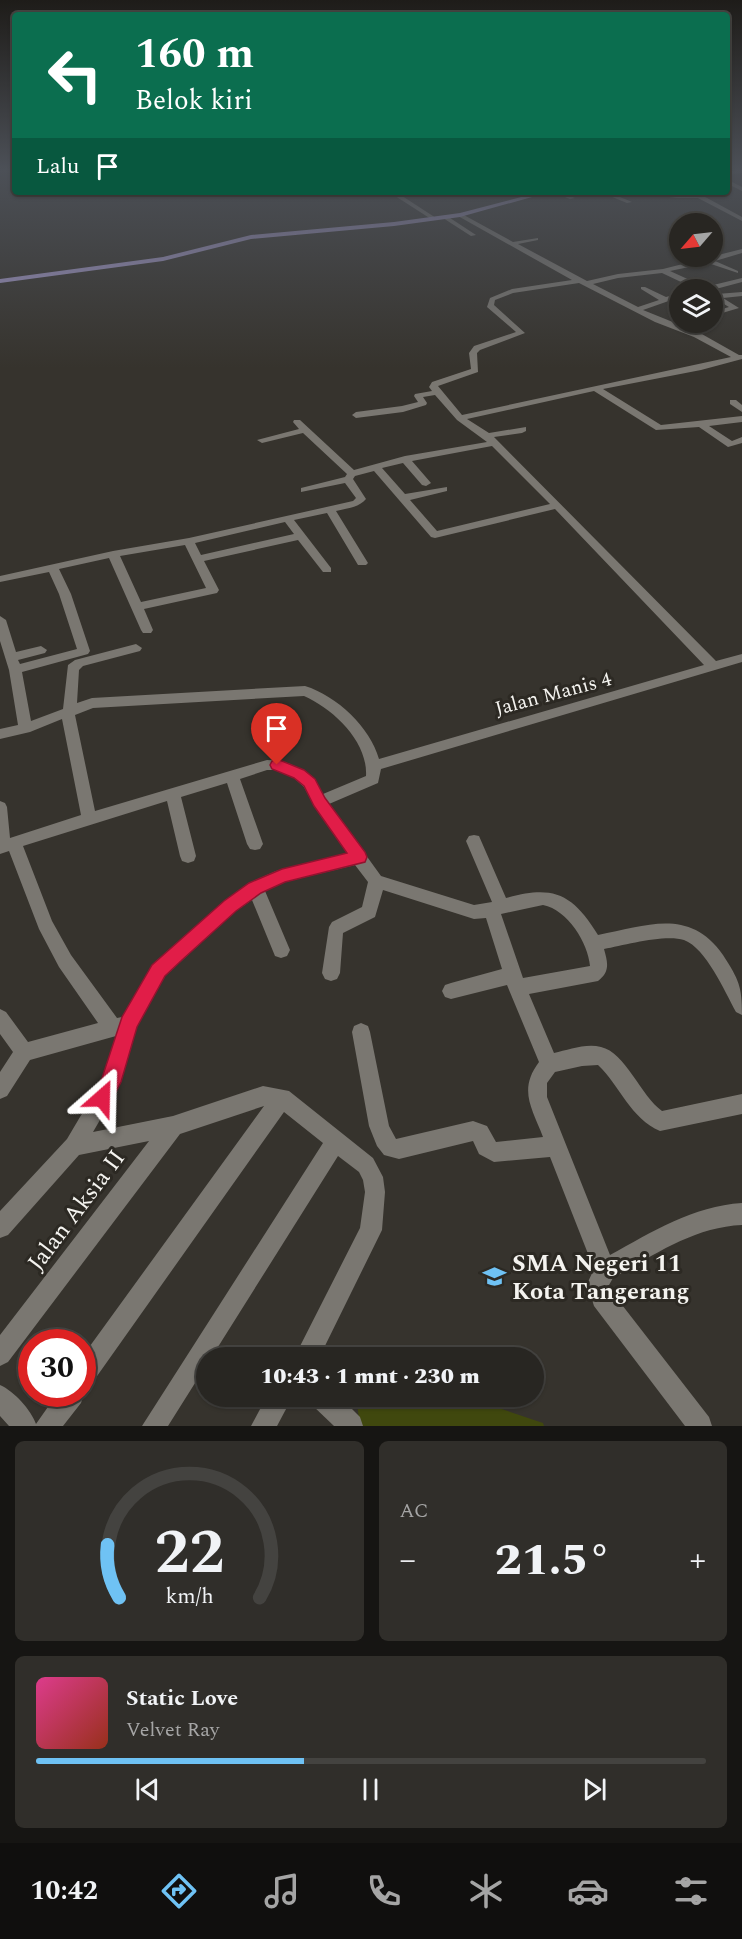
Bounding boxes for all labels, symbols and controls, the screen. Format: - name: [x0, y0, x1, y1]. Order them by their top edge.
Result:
- text: 160 m: [135, 23, 254, 86]
- icon: left: [36, 36, 114, 114]
- text: Belok kiri: [135, 80, 253, 122]
- text: Lalu: [36, 150, 79, 183]
- icon: arrive: [91, 150, 124, 183]
- north arrow: [669, 213, 723, 267]
- map controls: [669, 213, 723, 333]
- button: layers: [669, 279, 723, 333]
- street label: Jalan Manis 4: [492, 664, 615, 724]
- pin: [251, 703, 302, 765]
- icon: arrive: [260, 712, 293, 745]
- position arrow: [70, 1066, 134, 1130]
- street label: Jalan Aksia II: [19, 1142, 135, 1279]
- place label: SMA Negeri 11 Kota Tangerang: [512, 1246, 689, 1310]
- school or university icon: SMA Negeri 11 Kota Tangerang: [481, 1264, 507, 1290]
- speed limit sign: 30: [18, 1329, 96, 1407]
- text: 10:43 · 1 mnt · 230 m: [260, 1360, 480, 1393]
- text: AC: [400, 1496, 428, 1526]
- text: 22: [154, 1506, 224, 1601]
- text: 21.5°: [495, 1526, 611, 1595]
- text: −: [400, 1535, 416, 1585]
- text: +: [689, 1535, 706, 1585]
- text: km/h: [165, 1580, 213, 1613]
- text: Static Love: [126, 1682, 238, 1715]
- text: Velvet Ray: [126, 1715, 219, 1745]
- icon: previous: [131, 1773, 164, 1806]
- icon: pause: [354, 1773, 387, 1806]
- icon: next: [578, 1773, 611, 1806]
- text: 10:42: [30, 1870, 98, 1912]
- icon: directions: [158, 1870, 200, 1912]
- icon: music: [261, 1870, 303, 1912]
- icon: phone: [363, 1870, 405, 1912]
- icon: climate: [465, 1870, 507, 1912]
- icon: car: [567, 1870, 609, 1912]
- icon: filters: [670, 1870, 712, 1912]

